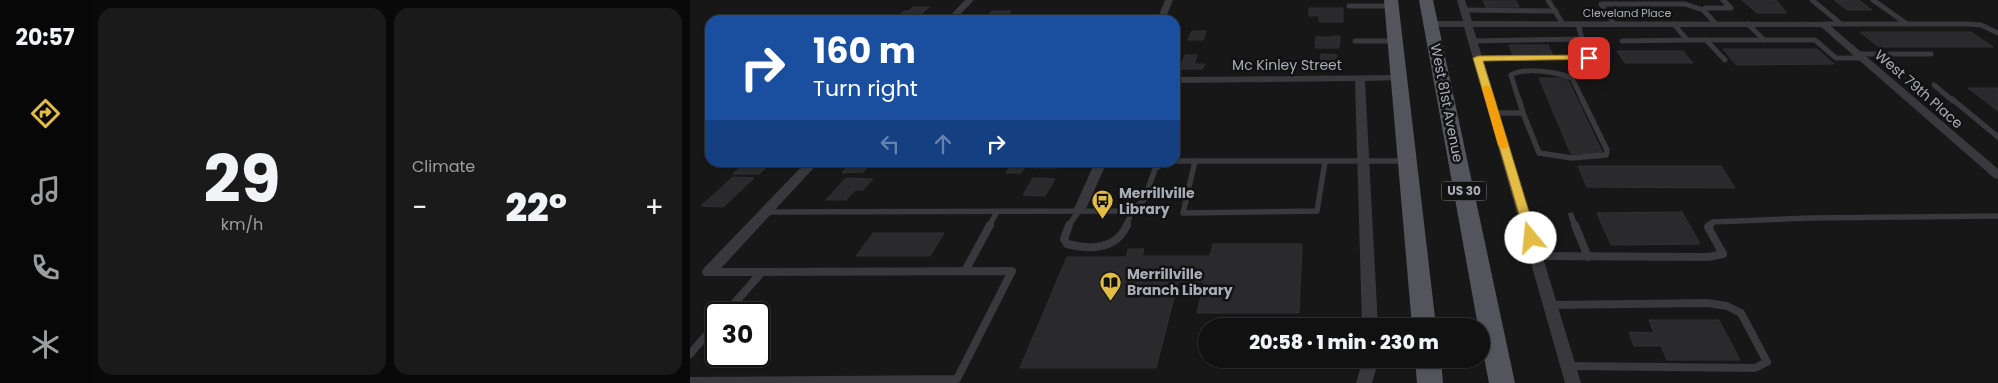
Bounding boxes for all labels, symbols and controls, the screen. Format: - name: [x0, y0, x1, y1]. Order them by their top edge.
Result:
- street label: Cleveland Place: [1583, 5, 1671, 21]
- text: 20:57: [15, 22, 75, 53]
- text: 160 m: [813, 26, 916, 75]
- icon: right: [730, 35, 795, 100]
- pin: [1568, 37, 1610, 79]
- street label: West 81st Avenue: [1426, 42, 1468, 164]
- icon: arrive: [1575, 44, 1603, 72]
- street label: West 79th Place: [1871, 45, 1968, 133]
- street label: Mc Kinley Street: [1232, 55, 1342, 75]
- text: Turn right: [813, 73, 918, 104]
- icon: directions: [28, 96, 63, 131]
- icon: left: [876, 130, 904, 158]
- icon: ahead: [929, 130, 957, 158]
- icon: right: [982, 130, 1010, 158]
- text: 29: [203, 134, 281, 225]
- text: Climate: [412, 155, 475, 178]
- icon: music: [28, 173, 63, 208]
- text: 22°: [505, 181, 567, 234]
- road number: US 30: [1442, 182, 1486, 200]
- place label: Merrillville Library: [1119, 183, 1195, 219]
- text: −: [412, 188, 427, 227]
- text: +: [645, 188, 664, 227]
- bus stop icon: Merrillville Library: [1091, 189, 1115, 220]
- position arrow: [1504, 211, 1556, 263]
- text: km/h: [221, 213, 263, 236]
- icon: phone: [28, 250, 63, 285]
- place label: Merrillville Branch Library: [1127, 264, 1233, 300]
- library icon: Merrillville Branch Library: [1099, 270, 1123, 301]
- speed limit sign: 30: [705, 302, 770, 367]
- icon: climate: [28, 327, 63, 362]
- text: 20:58 · 1 min · 230 m: [1249, 329, 1439, 356]

